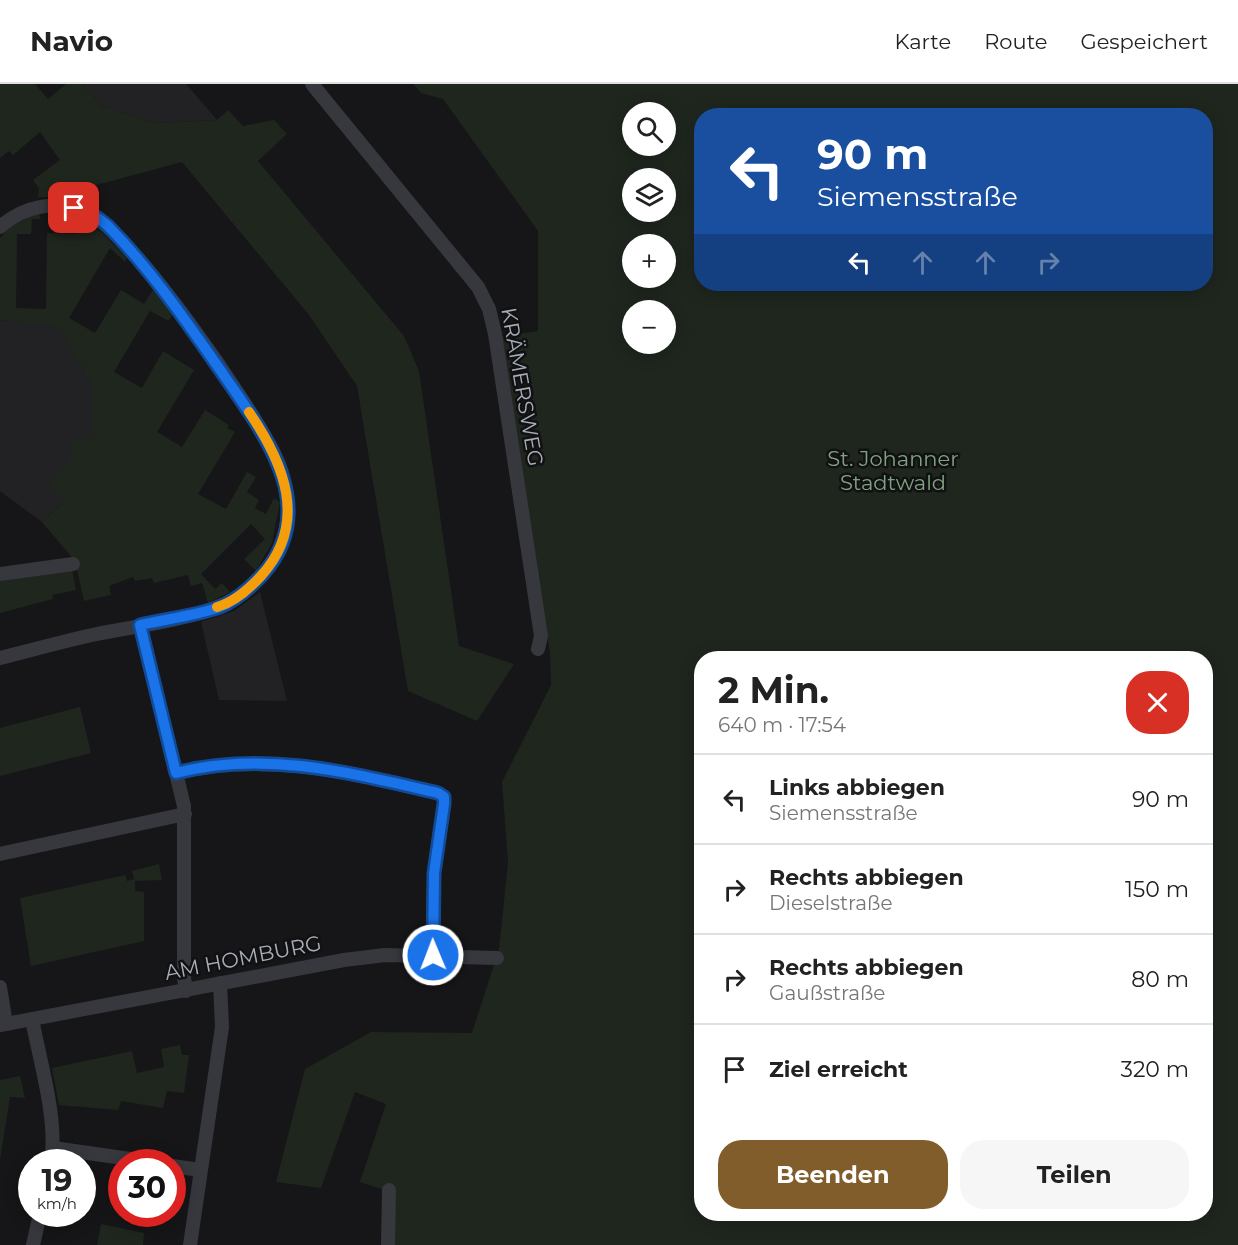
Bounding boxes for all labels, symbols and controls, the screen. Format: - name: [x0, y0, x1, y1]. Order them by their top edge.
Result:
- text: Navio: [30, 24, 113, 58]
- text: Karte: [895, 29, 951, 54]
- text: Route: [984, 29, 1047, 54]
- text: Gespeichert: [1080, 29, 1208, 54]
- map controls: [622, 102, 676, 354]
- button: search: [622, 102, 676, 156]
- text: 90 m: [817, 128, 928, 180]
- icon: left: [718, 132, 796, 210]
- button: layers: [622, 168, 676, 222]
- text: Siemensstraße: [817, 180, 1018, 213]
- pin: [48, 182, 99, 233]
- icon: arrive: [57, 191, 90, 224]
- button: +: [622, 234, 676, 288]
- icon: left: [843, 246, 876, 279]
- icon: ahead: [906, 246, 939, 279]
- icon: ahead: [969, 246, 1002, 279]
- icon: right: [1032, 246, 1065, 279]
- button: −: [622, 300, 676, 354]
- street label: KRÄMERSWEG: [496, 306, 549, 468]
- park label: St. Johanner Stadtwald: [827, 446, 959, 495]
- text: 2 Min.: [718, 668, 829, 712]
- button: close: [1126, 671, 1189, 734]
- text: 640 m · 17:54: [718, 713, 846, 737]
- text: Links abbiegen: [769, 774, 945, 801]
- icon: left: [718, 783, 751, 816]
- text: 90 m: [1132, 786, 1189, 813]
- text: Siemensstraße: [769, 801, 918, 825]
- text: Rechts abbiegen: [769, 864, 964, 891]
- icon: right: [718, 873, 751, 906]
- text: 150 m: [1125, 876, 1189, 903]
- text: Dieselstraße: [769, 891, 893, 915]
- position arrow: [401, 923, 465, 987]
- street label: AM HOMBURG: [162, 930, 323, 985]
- text: Rechts abbiegen: [769, 954, 964, 981]
- icon: right: [718, 963, 751, 996]
- text: 80 m: [1131, 966, 1189, 993]
- text: Gaußstraße: [769, 981, 885, 1005]
- icon: arrive: [718, 1053, 751, 1086]
- text: Ziel erreicht: [769, 1056, 908, 1083]
- text: 320 m: [1121, 1056, 1189, 1083]
- button: Beenden: [718, 1140, 948, 1209]
- button: Teilen: [960, 1140, 1189, 1209]
- speed limit sign: 30: [108, 1149, 186, 1227]
- text: 19: [42, 1162, 72, 1199]
- text: km/h: [37, 1194, 77, 1213]

